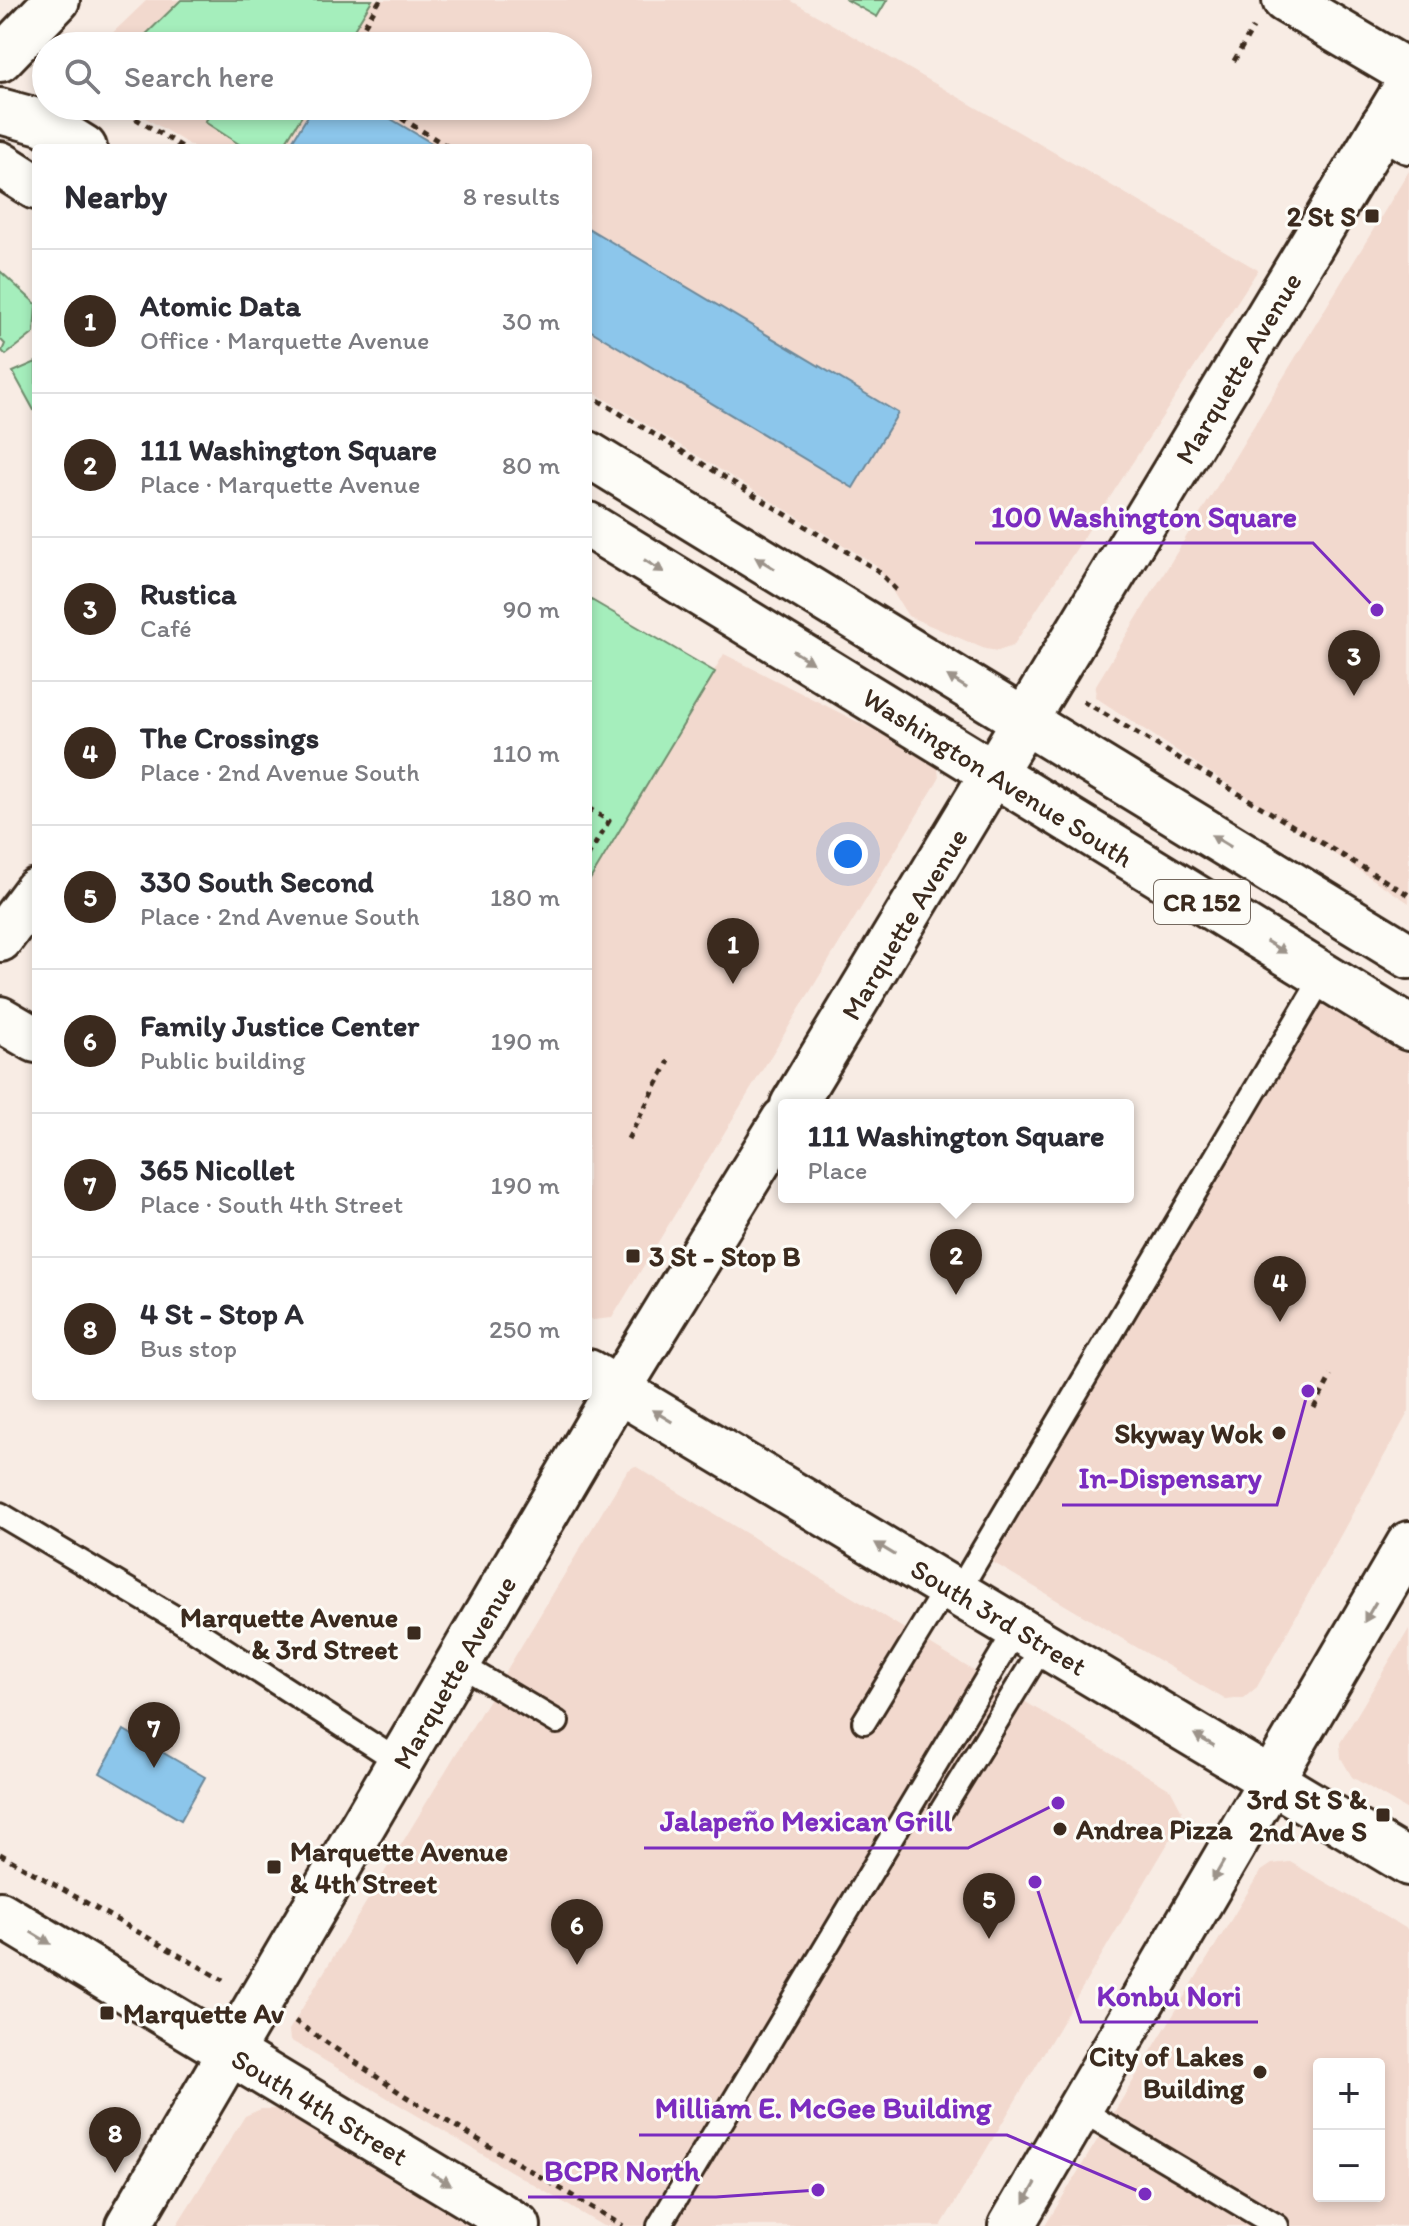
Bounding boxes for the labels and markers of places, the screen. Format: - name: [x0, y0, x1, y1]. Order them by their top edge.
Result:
- place label: 2 St S: [1287, 199, 1356, 233]
- marker: 2 St S: [1363, 207, 1381, 225]
- callout: 100 Washington Square: [975, 489, 1313, 543]
- pin: 3: [1328, 630, 1380, 696]
- pin: 1: [707, 918, 759, 984]
- pin: 2: [930, 1229, 982, 1295]
- place label: 3 St - Stop B: [649, 1239, 801, 1273]
- marker: 3 St - Stop B: [624, 1247, 642, 1265]
- pin: 4: [1254, 1256, 1306, 1322]
- place label: Skyway Wok: [1114, 1416, 1264, 1450]
- marker: Skyway Wok: [1270, 1424, 1288, 1442]
- callout: In-Dispensary: [1062, 1451, 1277, 1505]
- place label: Marquette Avenue & 3rd Street: [180, 1600, 399, 1666]
- marker: Marquette Avenue & 3rd Street: [405, 1624, 423, 1642]
- pin: 7: [128, 1702, 180, 1768]
- place label: 3rd St S & 2nd Ave S: [1247, 1782, 1368, 1848]
- callout: Jalapeño Mexican Grill: [644, 1794, 968, 1848]
- marker: 3rd St S & 2nd Ave S: [1374, 1806, 1392, 1824]
- place label: Andrea Pizza: [1075, 1812, 1233, 1846]
- marker: Andrea Pizza: [1051, 1820, 1069, 1838]
- place label: Marquette Avenue & 4th Street: [290, 1834, 508, 1900]
- marker: Marquette Avenue & 4th Street: [265, 1858, 283, 1876]
- pin: 5: [963, 1873, 1015, 1939]
- pin: 6: [551, 1899, 603, 1965]
- callout: Konbu Nori: [1081, 1968, 1258, 2022]
- place label: Marquette Av: [123, 1996, 284, 2030]
- marker: Marquette Av: [98, 2004, 116, 2022]
- place label: City of Lakes Building: [1089, 2039, 1245, 2105]
- marker: City of Lakes Building: [1251, 2063, 1269, 2081]
- callout: Milliam E. McGee Building: [639, 2081, 1007, 2135]
- pin: 8: [89, 2107, 141, 2173]
- callout: BCPR North: [528, 2143, 716, 2197]

